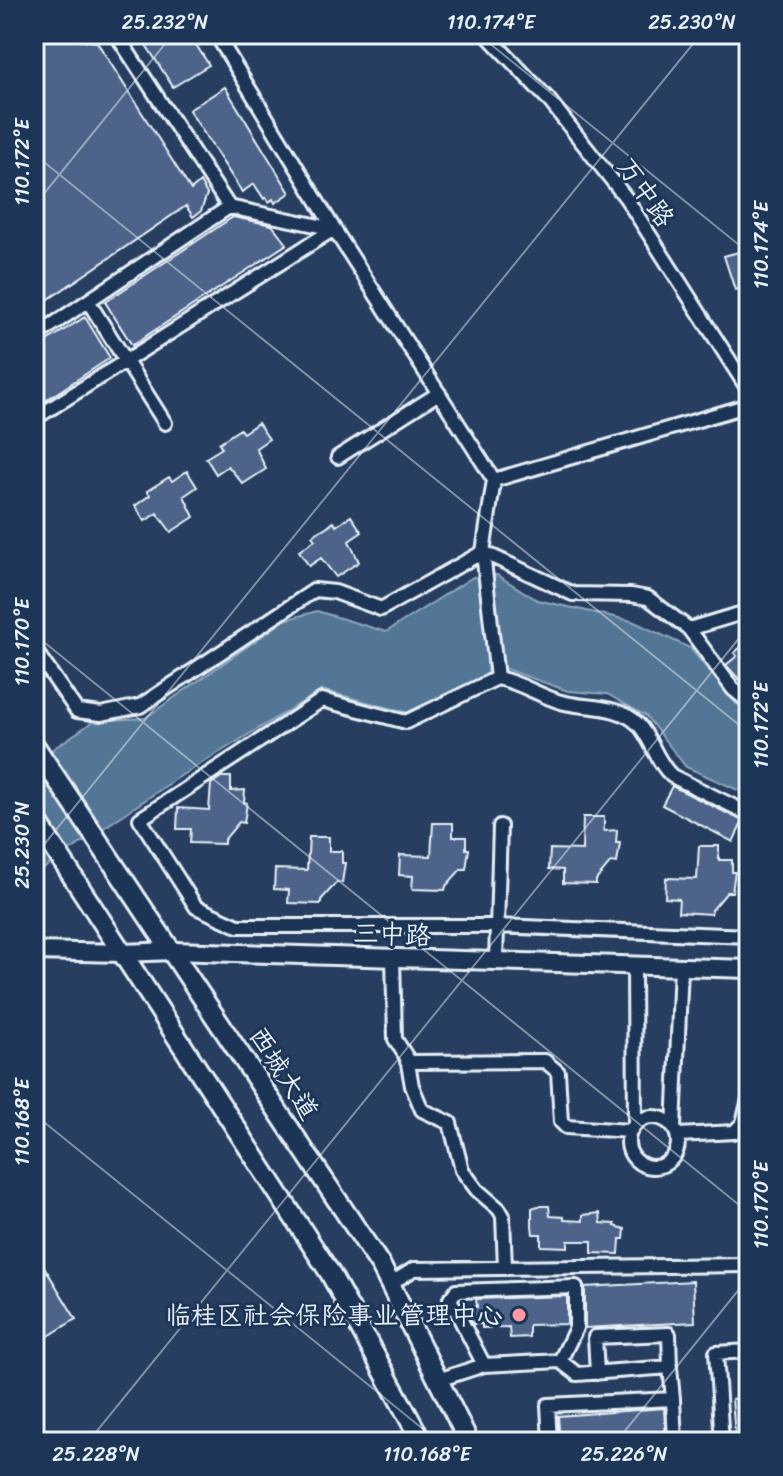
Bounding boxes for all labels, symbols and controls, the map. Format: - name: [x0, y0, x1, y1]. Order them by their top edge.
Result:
- text: 25.232°N: [122, 5, 208, 40]
- text: 110.174°E: [447, 5, 537, 40]
- text: 25.230°N: [648, 5, 736, 40]
- text: 110.172°E: [5, 117, 40, 206]
- street label: 万中路: [605, 147, 687, 237]
- text: 110.174°E: [744, 199, 779, 289]
- text: 110.170°E: [5, 596, 40, 686]
- text: 110.172°E: [744, 680, 779, 769]
- text: 25.230°N: [5, 801, 40, 889]
- street label: 三中路: [352, 910, 432, 958]
- street label: 西城大道: [236, 1017, 332, 1129]
- text: 110.168°E: [5, 1076, 40, 1166]
- text: 110.170°E: [744, 1159, 779, 1249]
- place label: 临桂区社会保险事业管理中心: [165, 1292, 503, 1338]
- marker: 临桂区社会保险事业管理中心: [510, 1306, 528, 1324]
- text: 25.228°N: [52, 1437, 140, 1472]
- text: 110.168°E: [383, 1437, 473, 1472]
- text: 25.226°N: [581, 1437, 667, 1472]

